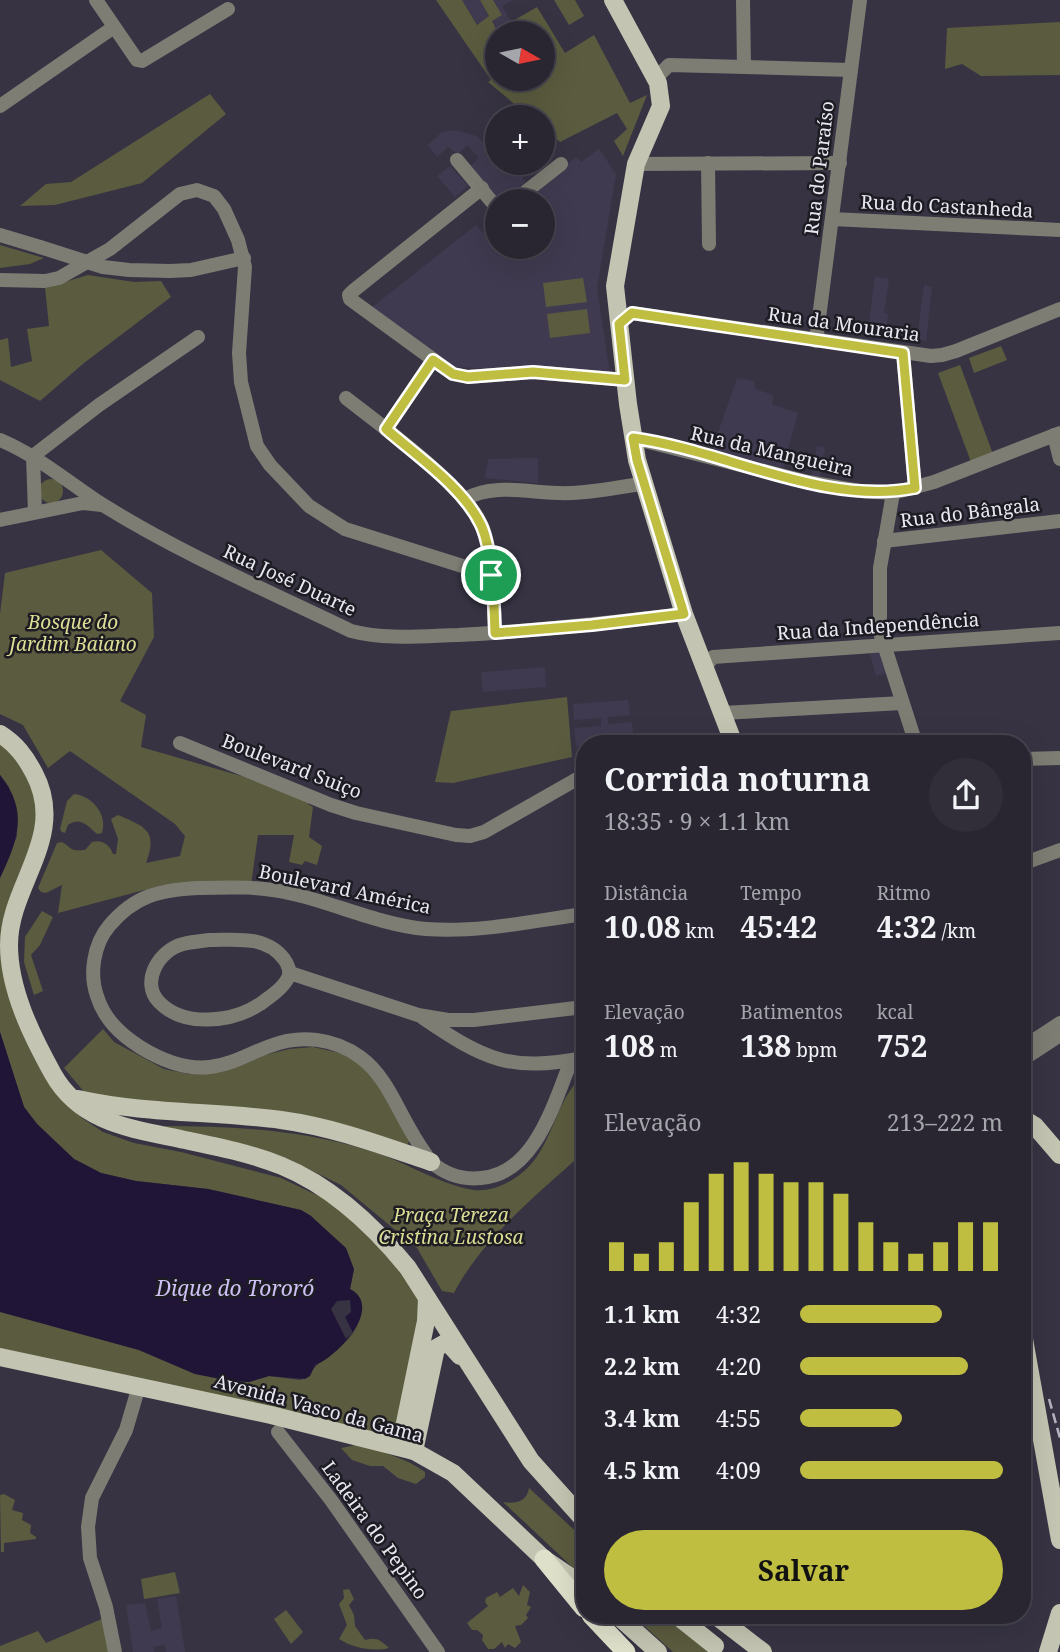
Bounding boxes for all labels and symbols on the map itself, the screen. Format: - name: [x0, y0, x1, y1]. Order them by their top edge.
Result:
- north arrow: [485, 21, 555, 91]
- street label: Rua do Paraíso: [798, 100, 840, 236]
- street label: Rua do Castanheda: [860, 188, 1034, 224]
- street label: Rua da Mouraria: [766, 300, 922, 348]
- street label: Rua da Mangueira: [688, 420, 856, 482]
- street label: Rua do Bângala: [899, 491, 1041, 533]
- street label: Rua José Duarte: [219, 538, 361, 622]
- pin: [461, 545, 521, 605]
- street label: Rua da Independência: [776, 606, 980, 646]
- park label: Bosque do Jardim Baiano: [6, 609, 137, 657]
- street label: Boulevard Suiço: [218, 727, 366, 805]
- street label: Boulevard América: [257, 858, 433, 920]
- park label: Praça Tereza Cristina Lustosa: [378, 1202, 524, 1250]
- water label: Dique do Tororó: [155, 1274, 314, 1302]
- street label: Avenida Vasco da Gama: [212, 1368, 426, 1448]
- street label: Ladeira do Pepino: [316, 1456, 434, 1604]

